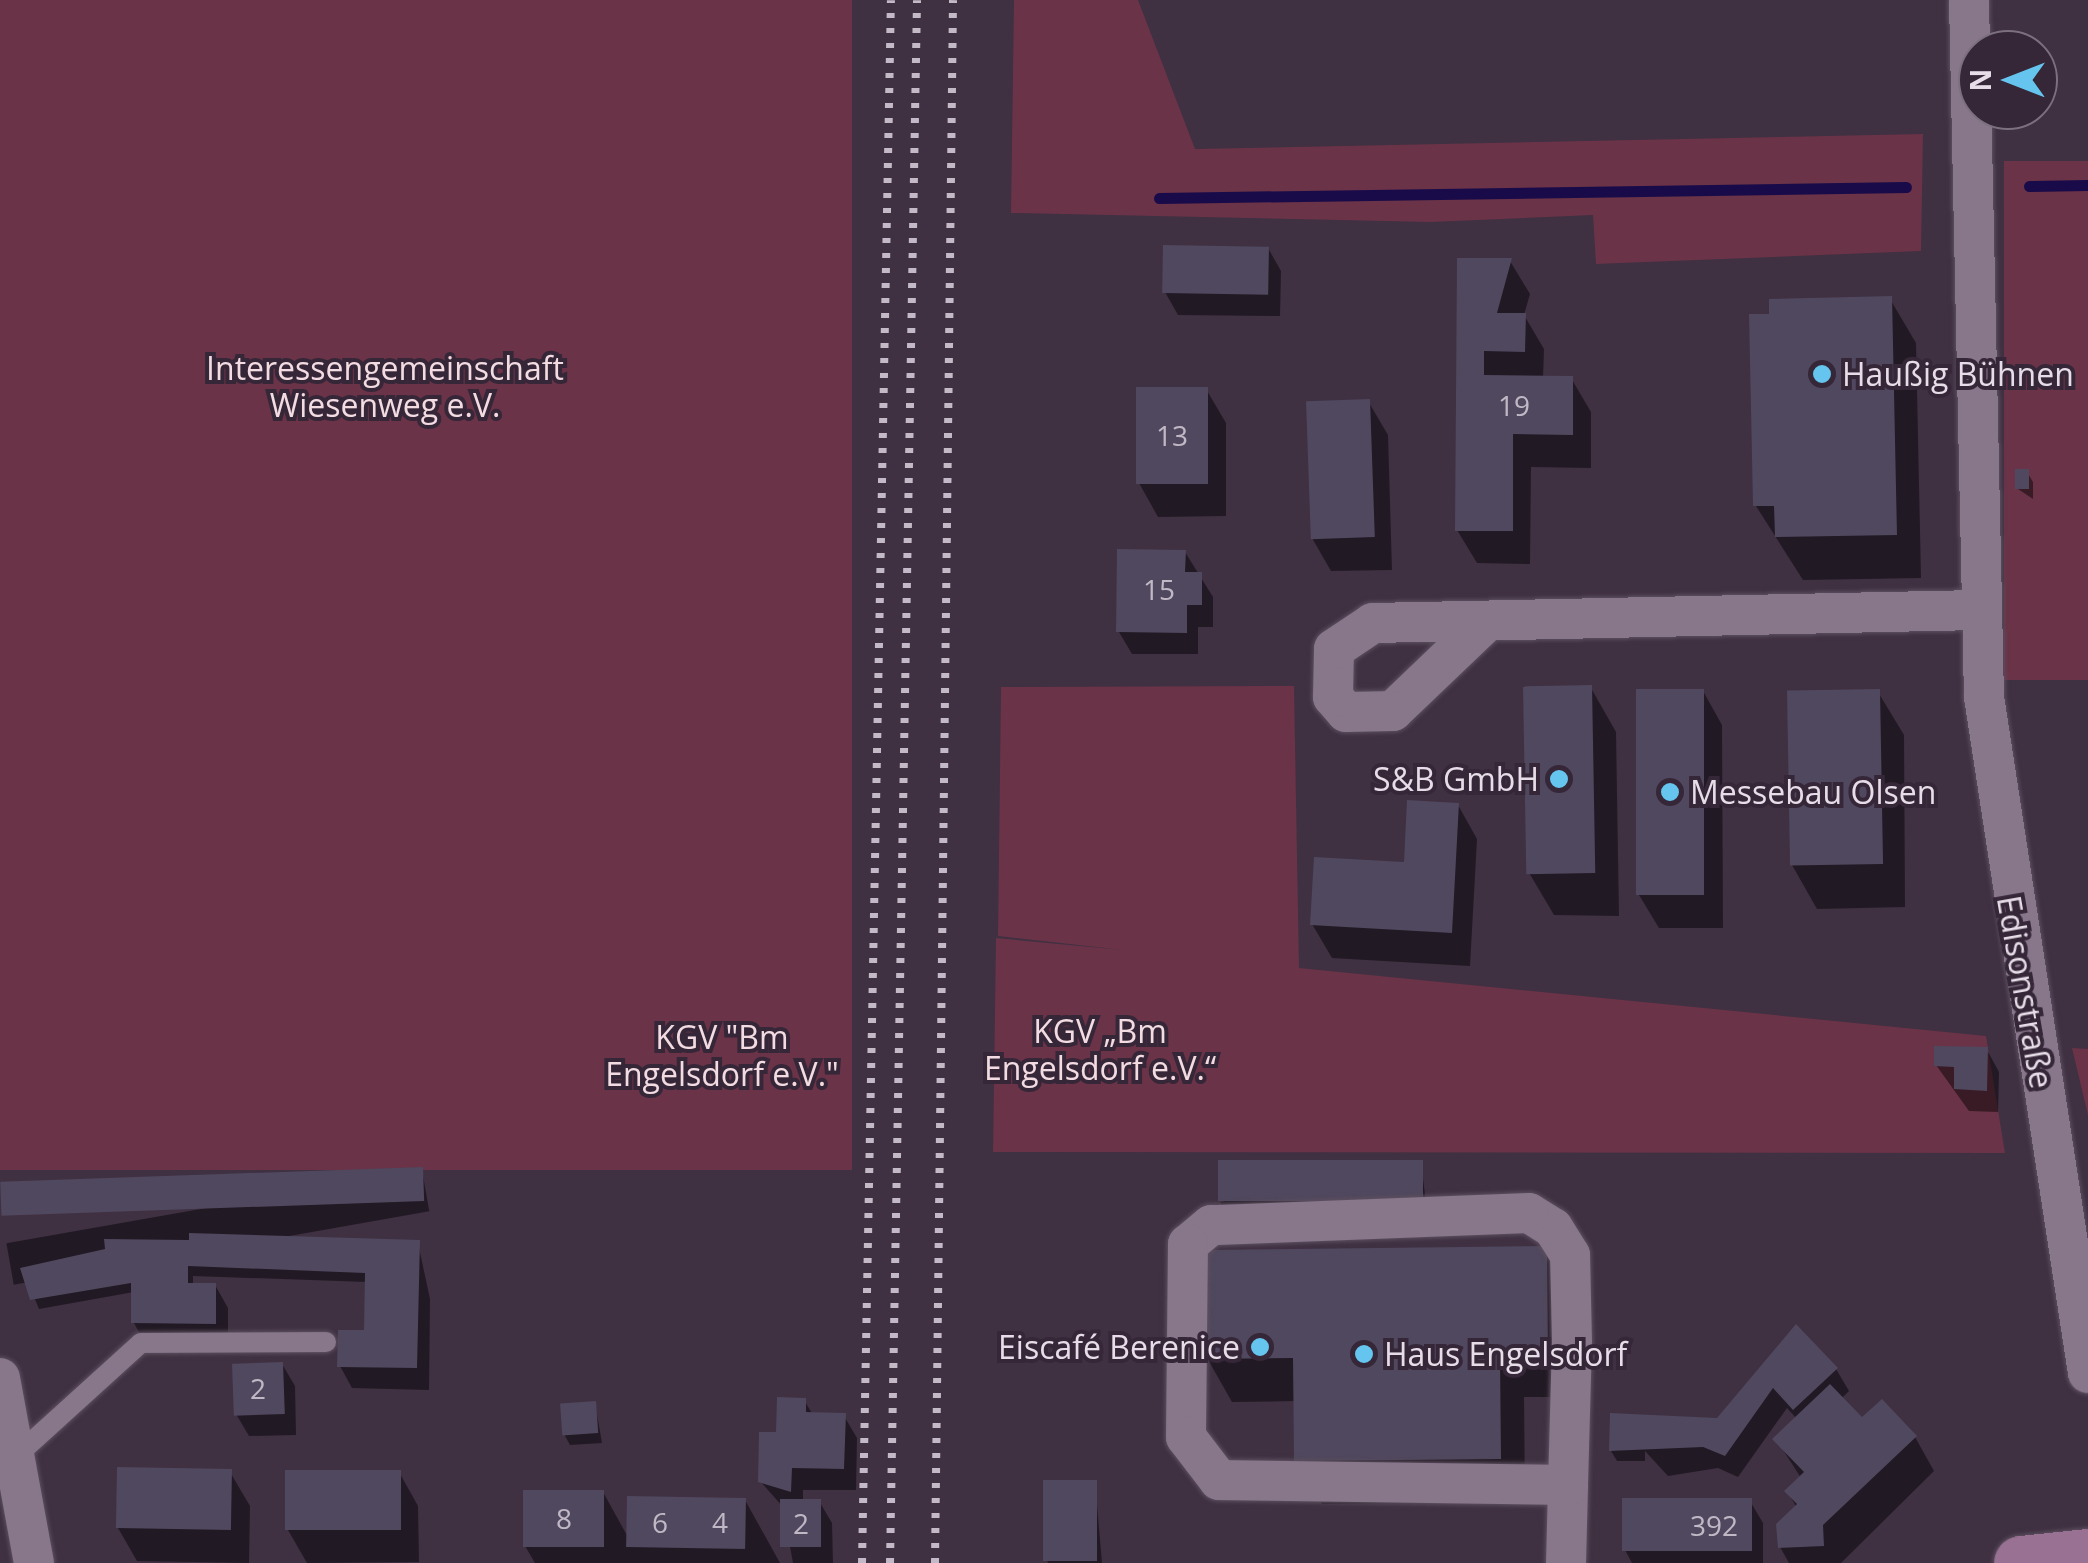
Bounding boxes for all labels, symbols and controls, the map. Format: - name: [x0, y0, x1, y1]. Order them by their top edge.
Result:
- north arrow: [1958, 30, 2058, 130]
- text: N: [1961, 69, 1999, 91]
- park label: Interessengemeinschaft Wiesenweg e.V.: [206, 350, 564, 425]
- place label: Haußig Bühnen: [1842, 355, 2074, 393]
- marker: Haußig Bühnen: [1811, 363, 1833, 385]
- house number: 19: [1498, 388, 1530, 422]
- house number: 13: [1156, 418, 1188, 452]
- house number: 15: [1143, 572, 1175, 606]
- place label: S&B GmbH: [1373, 760, 1539, 798]
- marker: S&B GmbH: [1548, 768, 1570, 790]
- place label: Messebau Olsen: [1690, 773, 1936, 811]
- marker: Messebau Olsen: [1659, 781, 1681, 803]
- street label: Edisonstraße: [1989, 893, 2061, 1091]
- park label: KGV „Bm Engelsdorf e.V.“: [984, 1013, 1216, 1088]
- park label: KGV "Bm Engelsdorf e.V.": [605, 1019, 839, 1094]
- place label: Eiscafé Berenice: [998, 1328, 1240, 1366]
- place label: Haus Engelsdorf: [1384, 1335, 1627, 1373]
- marker: Eiscafé Berenice: [1249, 1336, 1271, 1358]
- marker: Haus Engelsdorf: [1353, 1343, 1375, 1365]
- house number: 2: [250, 1371, 266, 1405]
- house number: 8: [556, 1501, 572, 1535]
- house number: 6: [652, 1505, 668, 1539]
- house number: 4: [712, 1505, 728, 1539]
- house number: 2: [793, 1506, 809, 1540]
- house number: 392: [1690, 1508, 1738, 1542]

